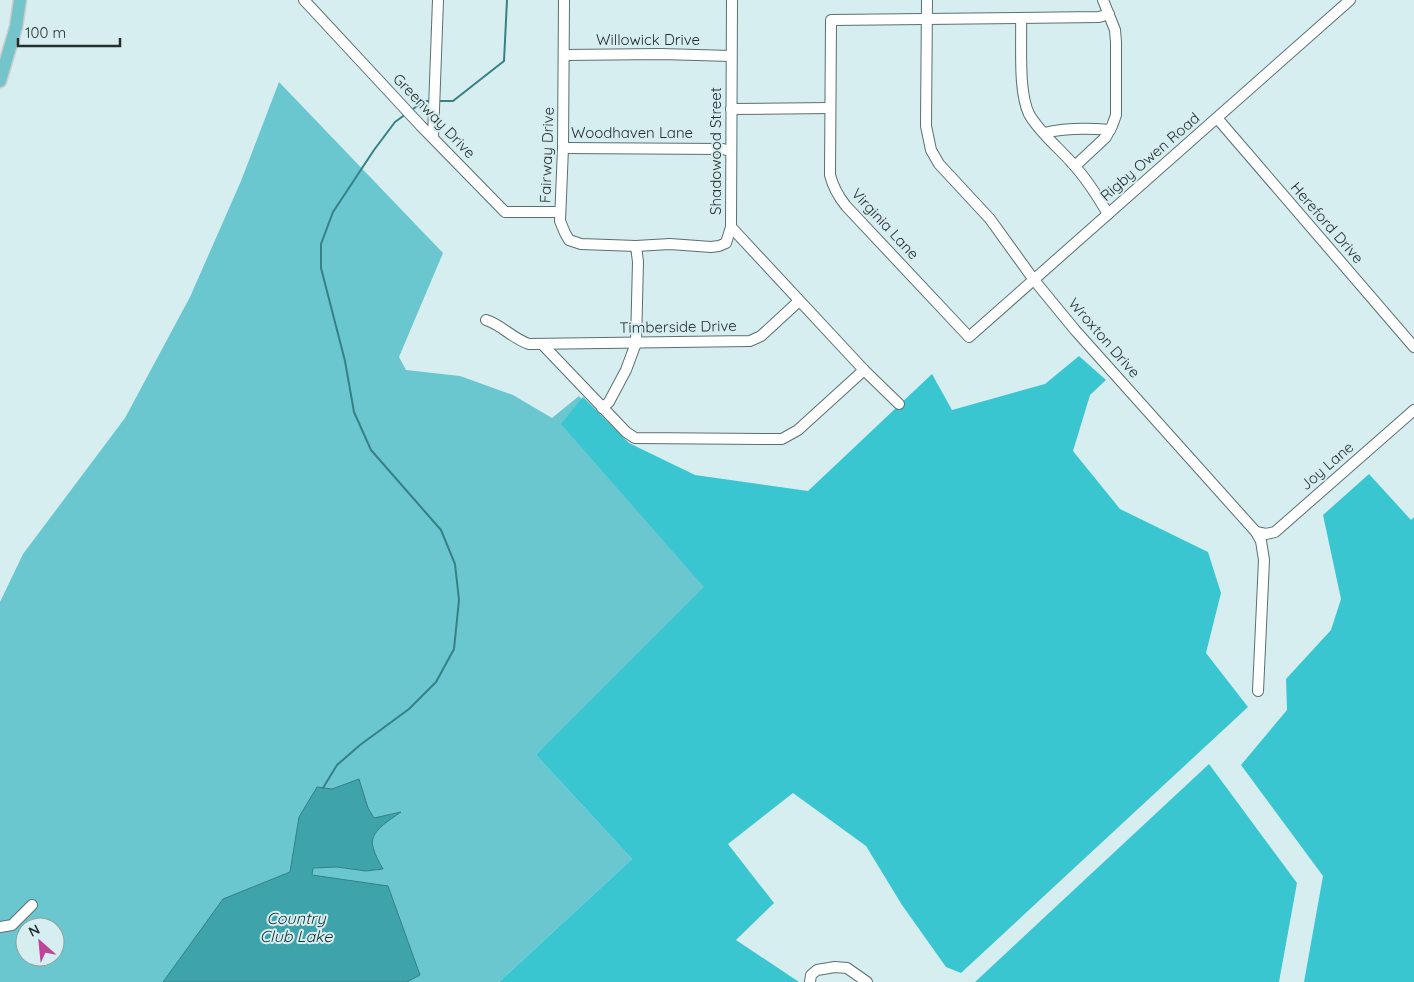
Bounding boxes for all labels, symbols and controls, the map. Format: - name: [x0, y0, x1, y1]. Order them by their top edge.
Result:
- scale bar: [18, 15, 120, 47]
- text: 100 m: [25, 23, 66, 42]
- street label: Willowick Drive: [596, 30, 700, 49]
- street label: Greenway Drive: [389, 69, 480, 162]
- street label: Shadowood Street: [706, 87, 725, 215]
- street label: Fairway Drive: [535, 107, 558, 203]
- street label: Rigby Owen Road: [1096, 108, 1203, 205]
- street label: Woodhaven Lane: [571, 123, 693, 142]
- street label: Hereford Drive: [1287, 178, 1368, 267]
- street label: Virginia Lane: [848, 184, 923, 263]
- street label: Wroxton Drive: [1064, 294, 1144, 382]
- street label: Timberside Drive: [619, 316, 737, 337]
- street label: Joy Lane: [1296, 437, 1357, 494]
- water label: Country Club Lake: [260, 908, 333, 946]
- north arrow: [15, 917, 65, 967]
- text: N: [25, 920, 43, 941]

